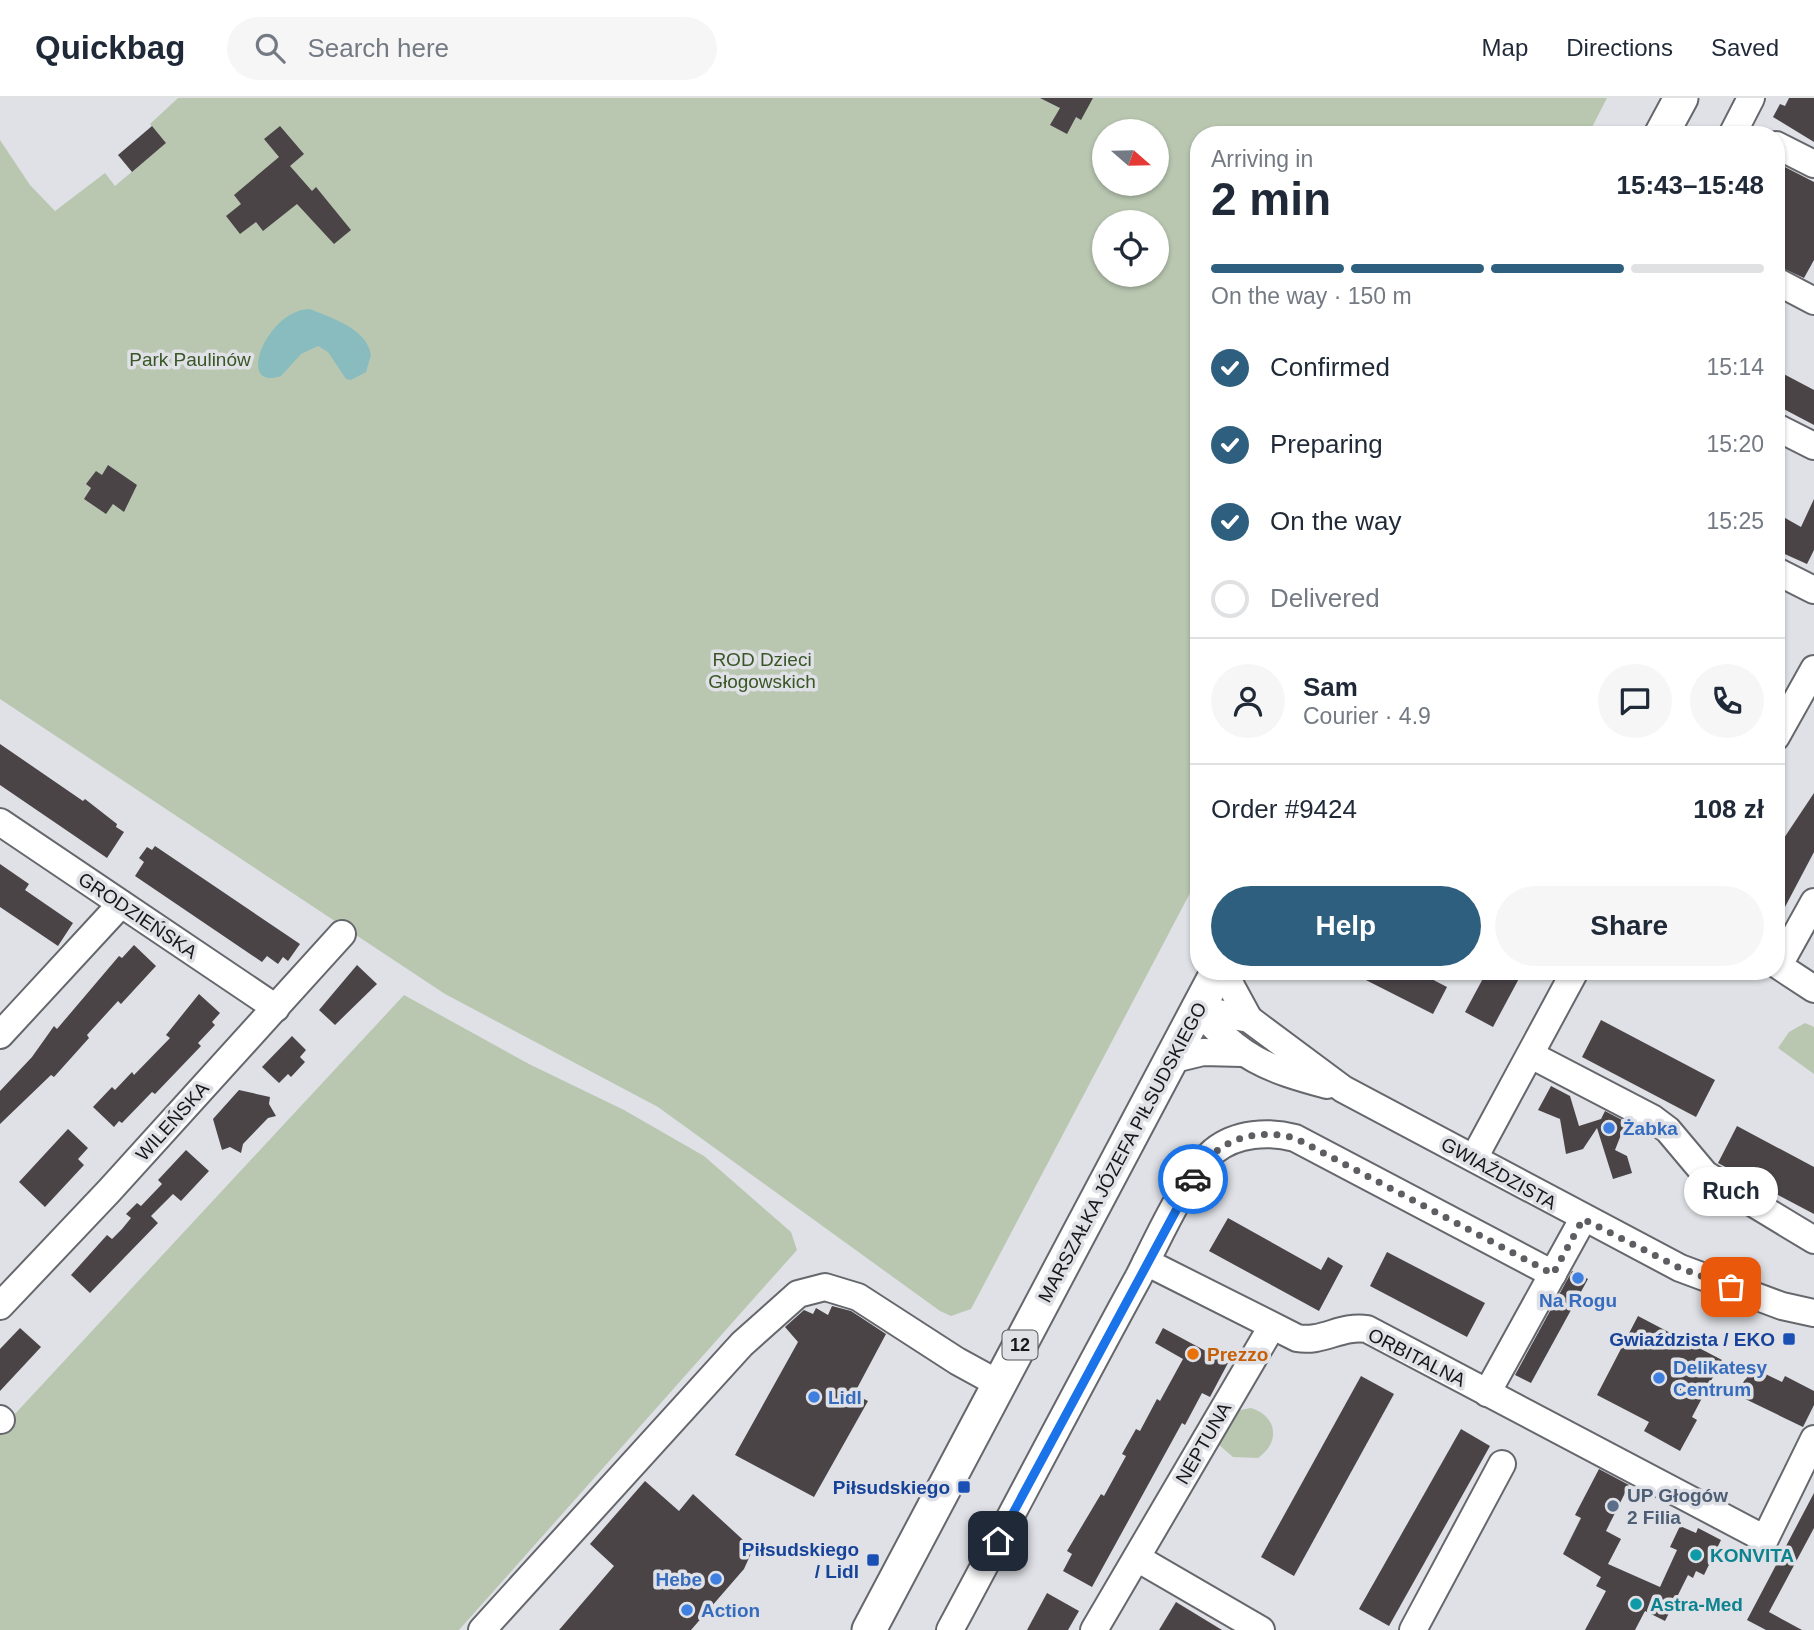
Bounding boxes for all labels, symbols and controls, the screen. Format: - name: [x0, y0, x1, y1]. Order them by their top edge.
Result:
- search box: [227, 17, 717, 80]
- text: Quickbag: [35, 29, 185, 66]
- icon: search: [251, 29, 289, 67]
- text: Search here: [307, 33, 449, 63]
- text: Map: [1482, 34, 1528, 61]
- text: Directions: [1566, 34, 1673, 61]
- text: Saved: [1711, 34, 1779, 61]
- north arrow: [1092, 119, 1169, 196]
- map controls: [1092, 119, 1169, 287]
- text: Arriving in: [1211, 146, 1313, 172]
- text: 15:43–15:48: [1617, 170, 1764, 200]
- text: 2 min: [1211, 173, 1331, 225]
- button: locate: [1092, 210, 1169, 287]
- text: On the way · 150 m: [1211, 283, 1412, 309]
- park label: Park Paulinów: [129, 349, 251, 370]
- icon: check: [1211, 349, 1249, 387]
- text: Confirmed: [1270, 352, 1390, 382]
- text: 15:14: [1706, 354, 1764, 380]
- icon: check: [1211, 426, 1249, 464]
- text: Preparing: [1270, 429, 1383, 459]
- text: 15:20: [1706, 431, 1764, 457]
- icon: check: [1211, 503, 1249, 541]
- text: On the way: [1270, 506, 1402, 536]
- text: 15:25: [1706, 508, 1764, 534]
- text: Delivered: [1270, 583, 1380, 613]
- park label: ROD Dzieci Głogowskich: [708, 649, 816, 692]
- button: person: [1211, 664, 1285, 738]
- button: chat: [1598, 664, 1672, 738]
- button: phone: [1690, 664, 1764, 738]
- text: Sam: [1303, 672, 1358, 702]
- text: Courier · 4.9: [1303, 703, 1431, 729]
- text: Order #9424: [1211, 794, 1357, 824]
- text: 108 zł: [1693, 794, 1764, 824]
- street label: GRODZIEŃSKA: [75, 868, 201, 963]
- button: Help: [1211, 886, 1481, 966]
- button: Share: [1495, 886, 1764, 966]
- street label: MARSZAŁKA JÓZEFA PIŁSUDSKIEGO: [1034, 999, 1211, 1306]
- street label: WILEŃSKA: [132, 1078, 213, 1165]
- place label: Żabka: [1623, 1118, 1678, 1139]
- marker: Żabka: [1601, 1120, 1617, 1136]
- street label: GWIAŹDZISTA: [1438, 1133, 1560, 1214]
- courier: [1158, 1144, 1228, 1214]
- icon: car: [1174, 1160, 1212, 1198]
- callout: Ruch: [1684, 1168, 1778, 1217]
- text: Ruch: [1702, 1178, 1760, 1204]
- pin: [1701, 1257, 1761, 1317]
- icon: bag: [1712, 1268, 1750, 1306]
- marker: Na Rogu: [1570, 1270, 1586, 1286]
- place label: Na Rogu: [1539, 1290, 1617, 1311]
- street label: ORBITALNA: [1365, 1324, 1469, 1391]
- place label: Gwiaździsta / EKO: [1609, 1329, 1775, 1350]
- road number: 12: [1002, 1330, 1038, 1360]
- marker: Gwiaździsta / EKO: [1781, 1331, 1797, 1347]
- place label: Prezzo: [1207, 1344, 1268, 1365]
- marker: Prezzo: [1185, 1346, 1201, 1362]
- place label: Delikatesy Centrum: [1673, 1357, 1767, 1400]
- marker: Delikatesy Centrum: [1651, 1370, 1667, 1386]
- place label: Lidl: [828, 1387, 862, 1408]
- marker: Lidl: [806, 1389, 822, 1405]
- street label: NEPTUNA: [1172, 1398, 1235, 1488]
- place label: Piłsudskiego: [833, 1477, 950, 1498]
- marker: Piłsudskiego: [956, 1479, 972, 1495]
- place label: UP Głogów 2 Filia: [1627, 1485, 1728, 1528]
- marker: UP Głogów 2 Filia: [1605, 1498, 1621, 1514]
- pin: [968, 1511, 1028, 1571]
- icon: home: [979, 1522, 1017, 1560]
- place label: Piłsudskiego / Lidl: [742, 1539, 859, 1582]
- place label: KONVITA: [1710, 1545, 1794, 1566]
- marker: KONVITA: [1688, 1547, 1704, 1563]
- marker: Piłsudskiego / Lidl: [865, 1552, 881, 1568]
- place label: Hebe: [656, 1569, 702, 1590]
- marker: Hebe: [708, 1571, 724, 1587]
- place label: Astra-Med: [1650, 1594, 1743, 1615]
- marker: Astra-Med: [1628, 1596, 1644, 1612]
- place label: Action: [701, 1600, 760, 1621]
- marker: Action: [679, 1602, 695, 1618]

